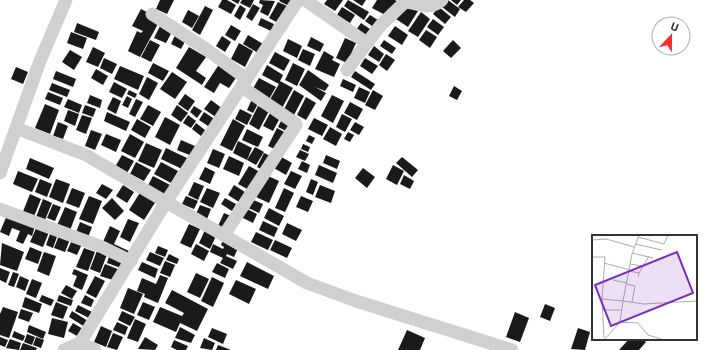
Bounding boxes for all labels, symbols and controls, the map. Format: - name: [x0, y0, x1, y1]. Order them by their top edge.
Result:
- north arrow: [651, 16, 691, 56]
- text: U: [669, 19, 681, 34]
- inset map: [592, 235, 697, 340]

